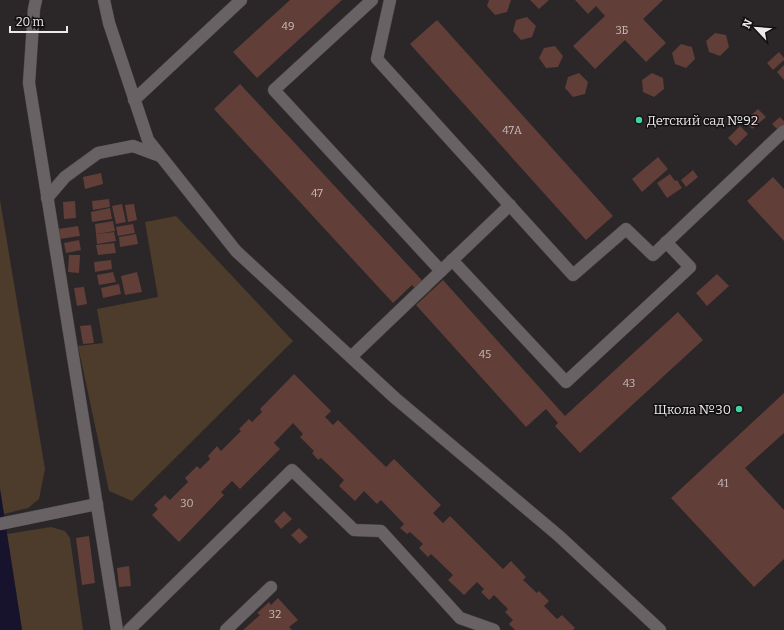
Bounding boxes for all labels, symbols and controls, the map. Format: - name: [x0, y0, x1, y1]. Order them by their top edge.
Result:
- scale bar: [10, 8, 67, 34]
- north arrow: [736, 8, 776, 48]
- text: 20 m: [16, 15, 45, 29]
- text: N: [740, 17, 755, 31]
- house number: 49: [282, 20, 294, 33]
- house number: 3Б: [616, 24, 629, 37]
- place label: Детский сад №92: [647, 113, 758, 128]
- marker: Детский сад №92: [634, 115, 644, 125]
- house number: 47А: [502, 124, 522, 137]
- house number: 47: [311, 187, 323, 200]
- house number: 45: [479, 348, 491, 361]
- house number: 43: [623, 377, 635, 390]
- place label: Щкола №30: [653, 402, 731, 417]
- marker: Щкола №30: [734, 404, 744, 414]
- house number: 41: [718, 477, 729, 490]
- house number: 30: [180, 497, 194, 510]
- house number: 32: [269, 608, 281, 621]

